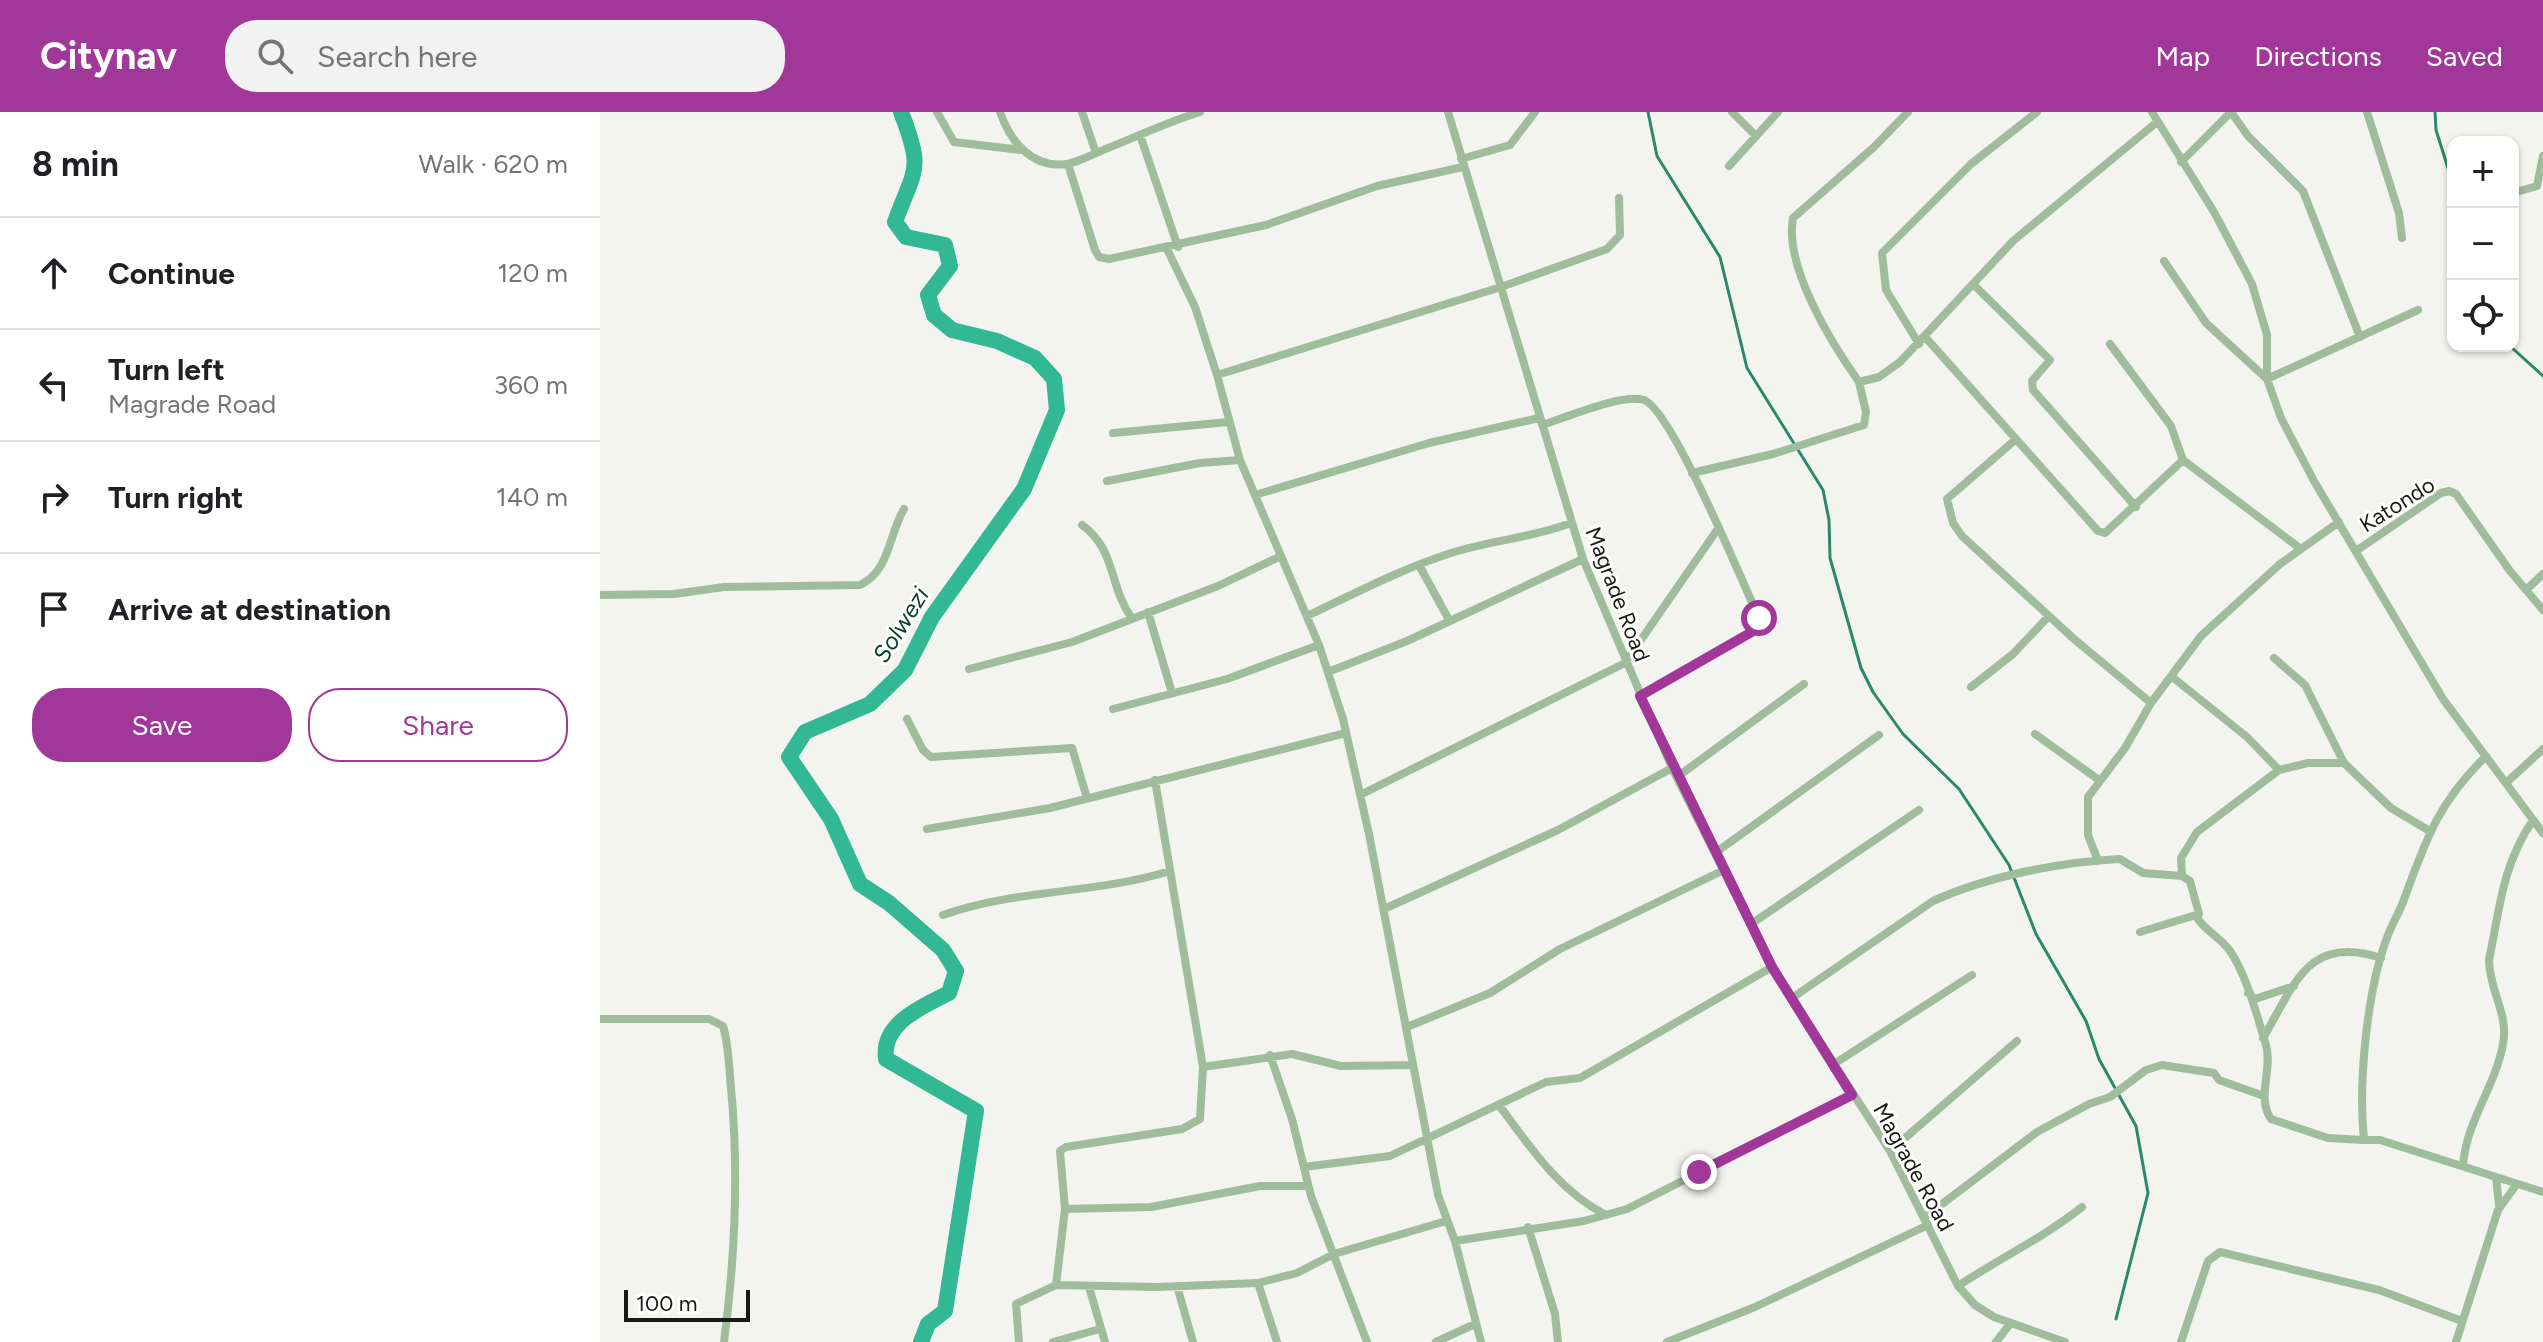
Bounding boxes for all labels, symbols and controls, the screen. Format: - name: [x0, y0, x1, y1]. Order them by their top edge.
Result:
- search box: [225, 20, 785, 92]
- text: Citynav: [40, 33, 177, 79]
- icon: search: [253, 34, 297, 78]
- text: Search here: [317, 38, 477, 75]
- text: Map: [2156, 39, 2210, 73]
- text: Directions: [2254, 39, 2382, 73]
- text: Saved: [2426, 39, 2503, 73]
- map controls: [2447, 136, 2519, 352]
- button: +: [2447, 136, 2519, 208]
- text: 8 min: [32, 144, 119, 185]
- text: Walk · 620 m: [419, 148, 568, 180]
- button: −: [2447, 208, 2519, 280]
- icon: ahead: [32, 251, 76, 295]
- text: Continue: [108, 255, 235, 292]
- text: 120 m: [498, 257, 568, 289]
- button: locate: [2447, 280, 2519, 352]
- text: Turn left: [108, 351, 225, 388]
- icon: left: [32, 363, 76, 407]
- text: 360 m: [494, 369, 568, 401]
- text: Magrade Road: [108, 388, 276, 420]
- street label: Katondo: [2355, 471, 2440, 538]
- icon: right: [32, 475, 76, 519]
- text: Turn right: [108, 479, 243, 516]
- text: 140 m: [496, 481, 568, 513]
- street label: Magrade Road: [1579, 523, 1656, 665]
- water label: Solwezi: [866, 581, 935, 668]
- icon: arrive: [32, 587, 76, 631]
- text: Arrive at destination: [108, 591, 391, 628]
- route start: [1741, 600, 1777, 636]
- button: Save: [32, 688, 292, 762]
- button: Share: [308, 688, 568, 762]
- street label: Magrade Road: [1867, 1098, 1960, 1236]
- route end: [1681, 1154, 1717, 1190]
- scale bar: [624, 1286, 750, 1322]
- text: 100 m: [636, 1290, 697, 1317]

